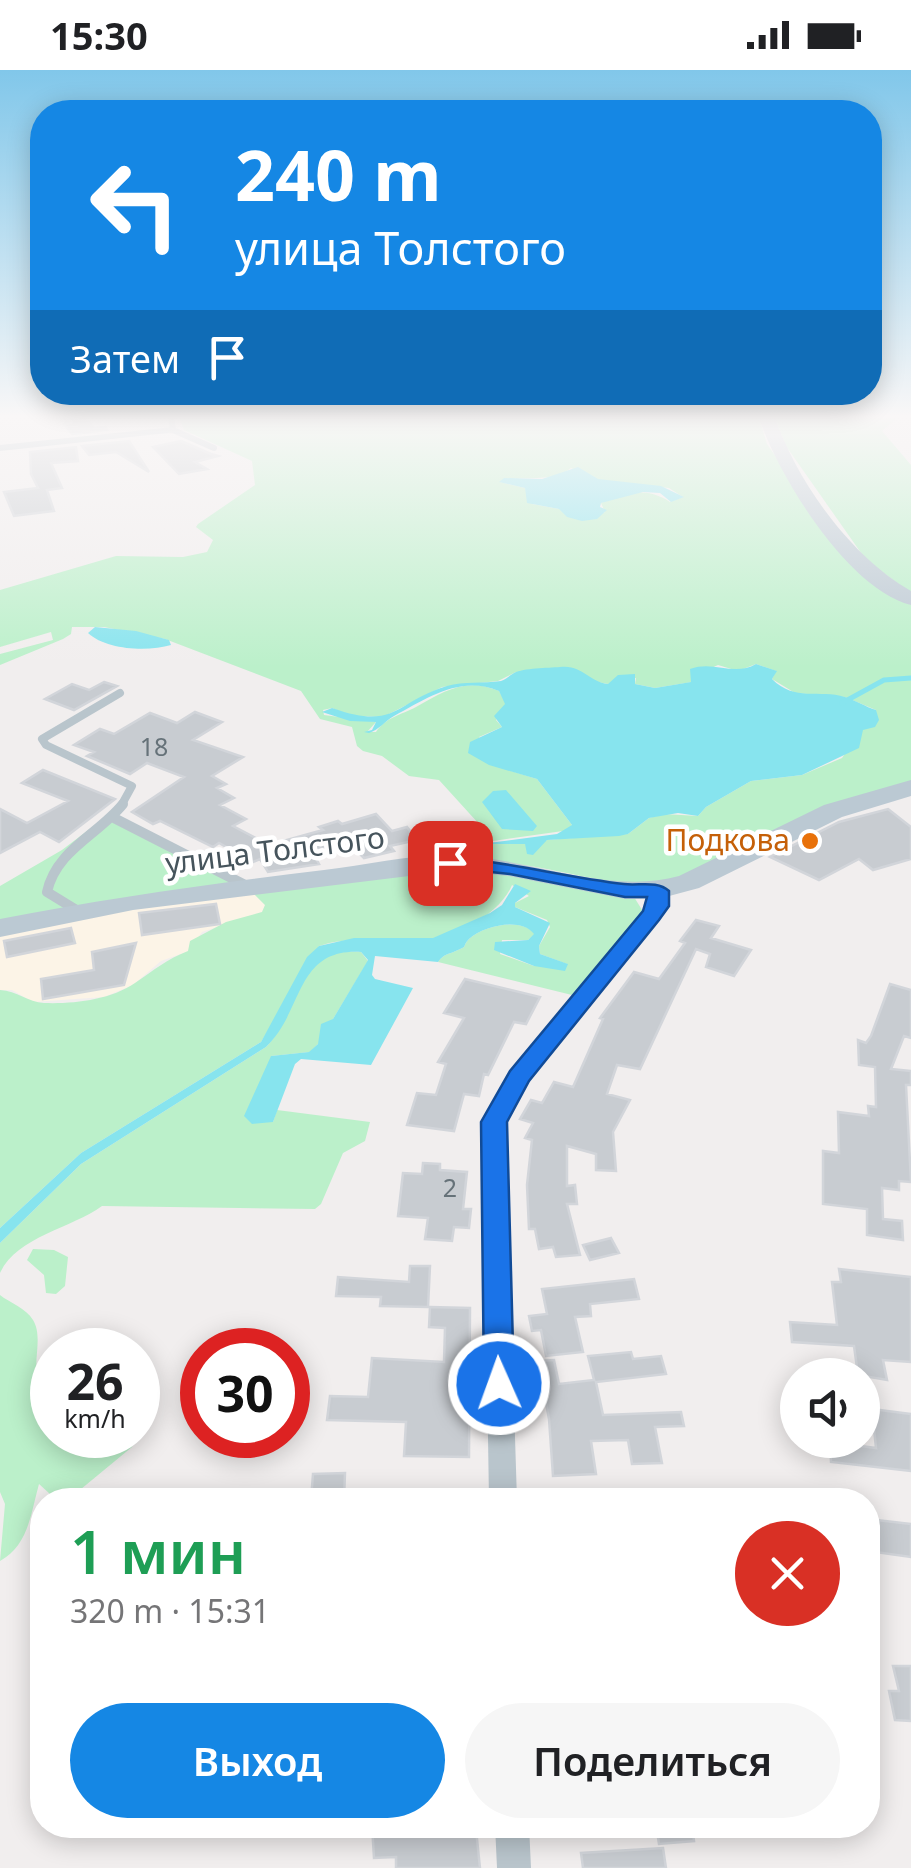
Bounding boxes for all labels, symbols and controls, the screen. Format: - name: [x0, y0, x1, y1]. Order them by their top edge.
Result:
- text: 15:30: [50, 9, 148, 61]
- text: 240 m: [235, 126, 442, 222]
- icon: left: [70, 140, 200, 270]
- text: улица Толстого: [235, 217, 566, 278]
- icon: arrive: [200, 330, 255, 385]
- text: Затем: [70, 332, 180, 384]
- house number: 18: [140, 729, 168, 763]
- street label: улица Толстого: [163, 816, 387, 883]
- place label: Подкова: [666, 819, 790, 860]
- pin: [408, 821, 493, 906]
- marker: Подкова: [799, 830, 821, 852]
- icon: arrive: [423, 836, 478, 891]
- house number: 2: [443, 1170, 457, 1204]
- speed limit sign: 30: [180, 1328, 310, 1458]
- position arrow: [447, 1332, 551, 1436]
- text: 26: [66, 1347, 124, 1415]
- map controls: [780, 1358, 880, 1458]
- button: sound: [780, 1358, 880, 1458]
- text: km/h: [64, 1401, 126, 1435]
- text: 1 мин: [70, 1510, 246, 1592]
- button: close: [735, 1521, 840, 1626]
- text: 320 m · 15:31: [70, 1589, 270, 1632]
- button: Выход: [70, 1703, 445, 1818]
- button: Поделиться: [465, 1703, 840, 1818]

